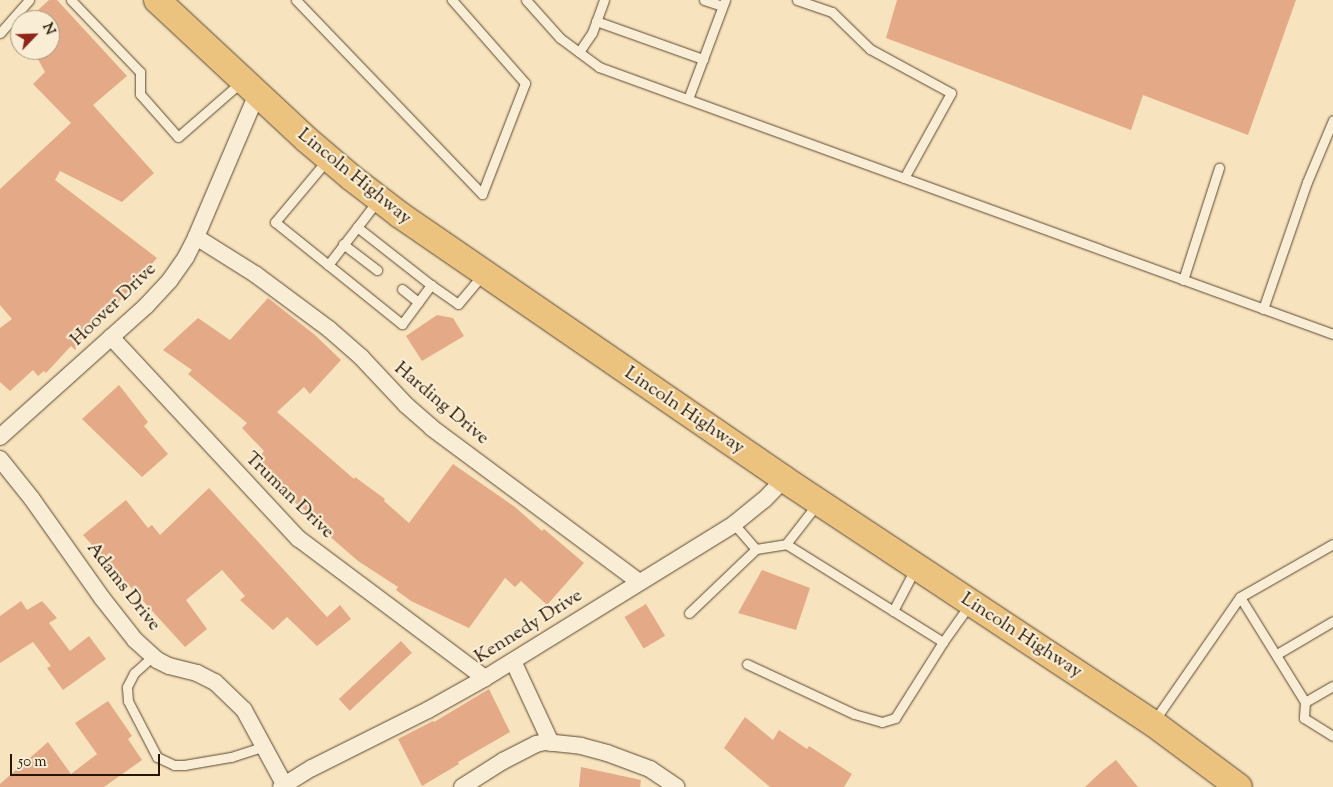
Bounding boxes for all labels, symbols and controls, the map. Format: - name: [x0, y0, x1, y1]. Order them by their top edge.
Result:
- north arrow: [10, 10, 60, 60]
- text: N: [36, 20, 59, 38]
- street label: Lincoln Highway: [292, 124, 416, 230]
- street label: Hoover Drive: [66, 258, 162, 352]
- street label: Harding Drive: [389, 358, 493, 450]
- street label: Lincoln Highway: [620, 362, 748, 460]
- street label: Truman Drive: [240, 448, 338, 544]
- street label: Adams Drive: [81, 538, 165, 636]
- street label: Kennedy Drive: [471, 585, 587, 669]
- street label: Lincoln Highway: [956, 588, 1086, 684]
- scale bar: [12, 744, 162, 776]
- text: 50 m: [18, 752, 47, 773]

